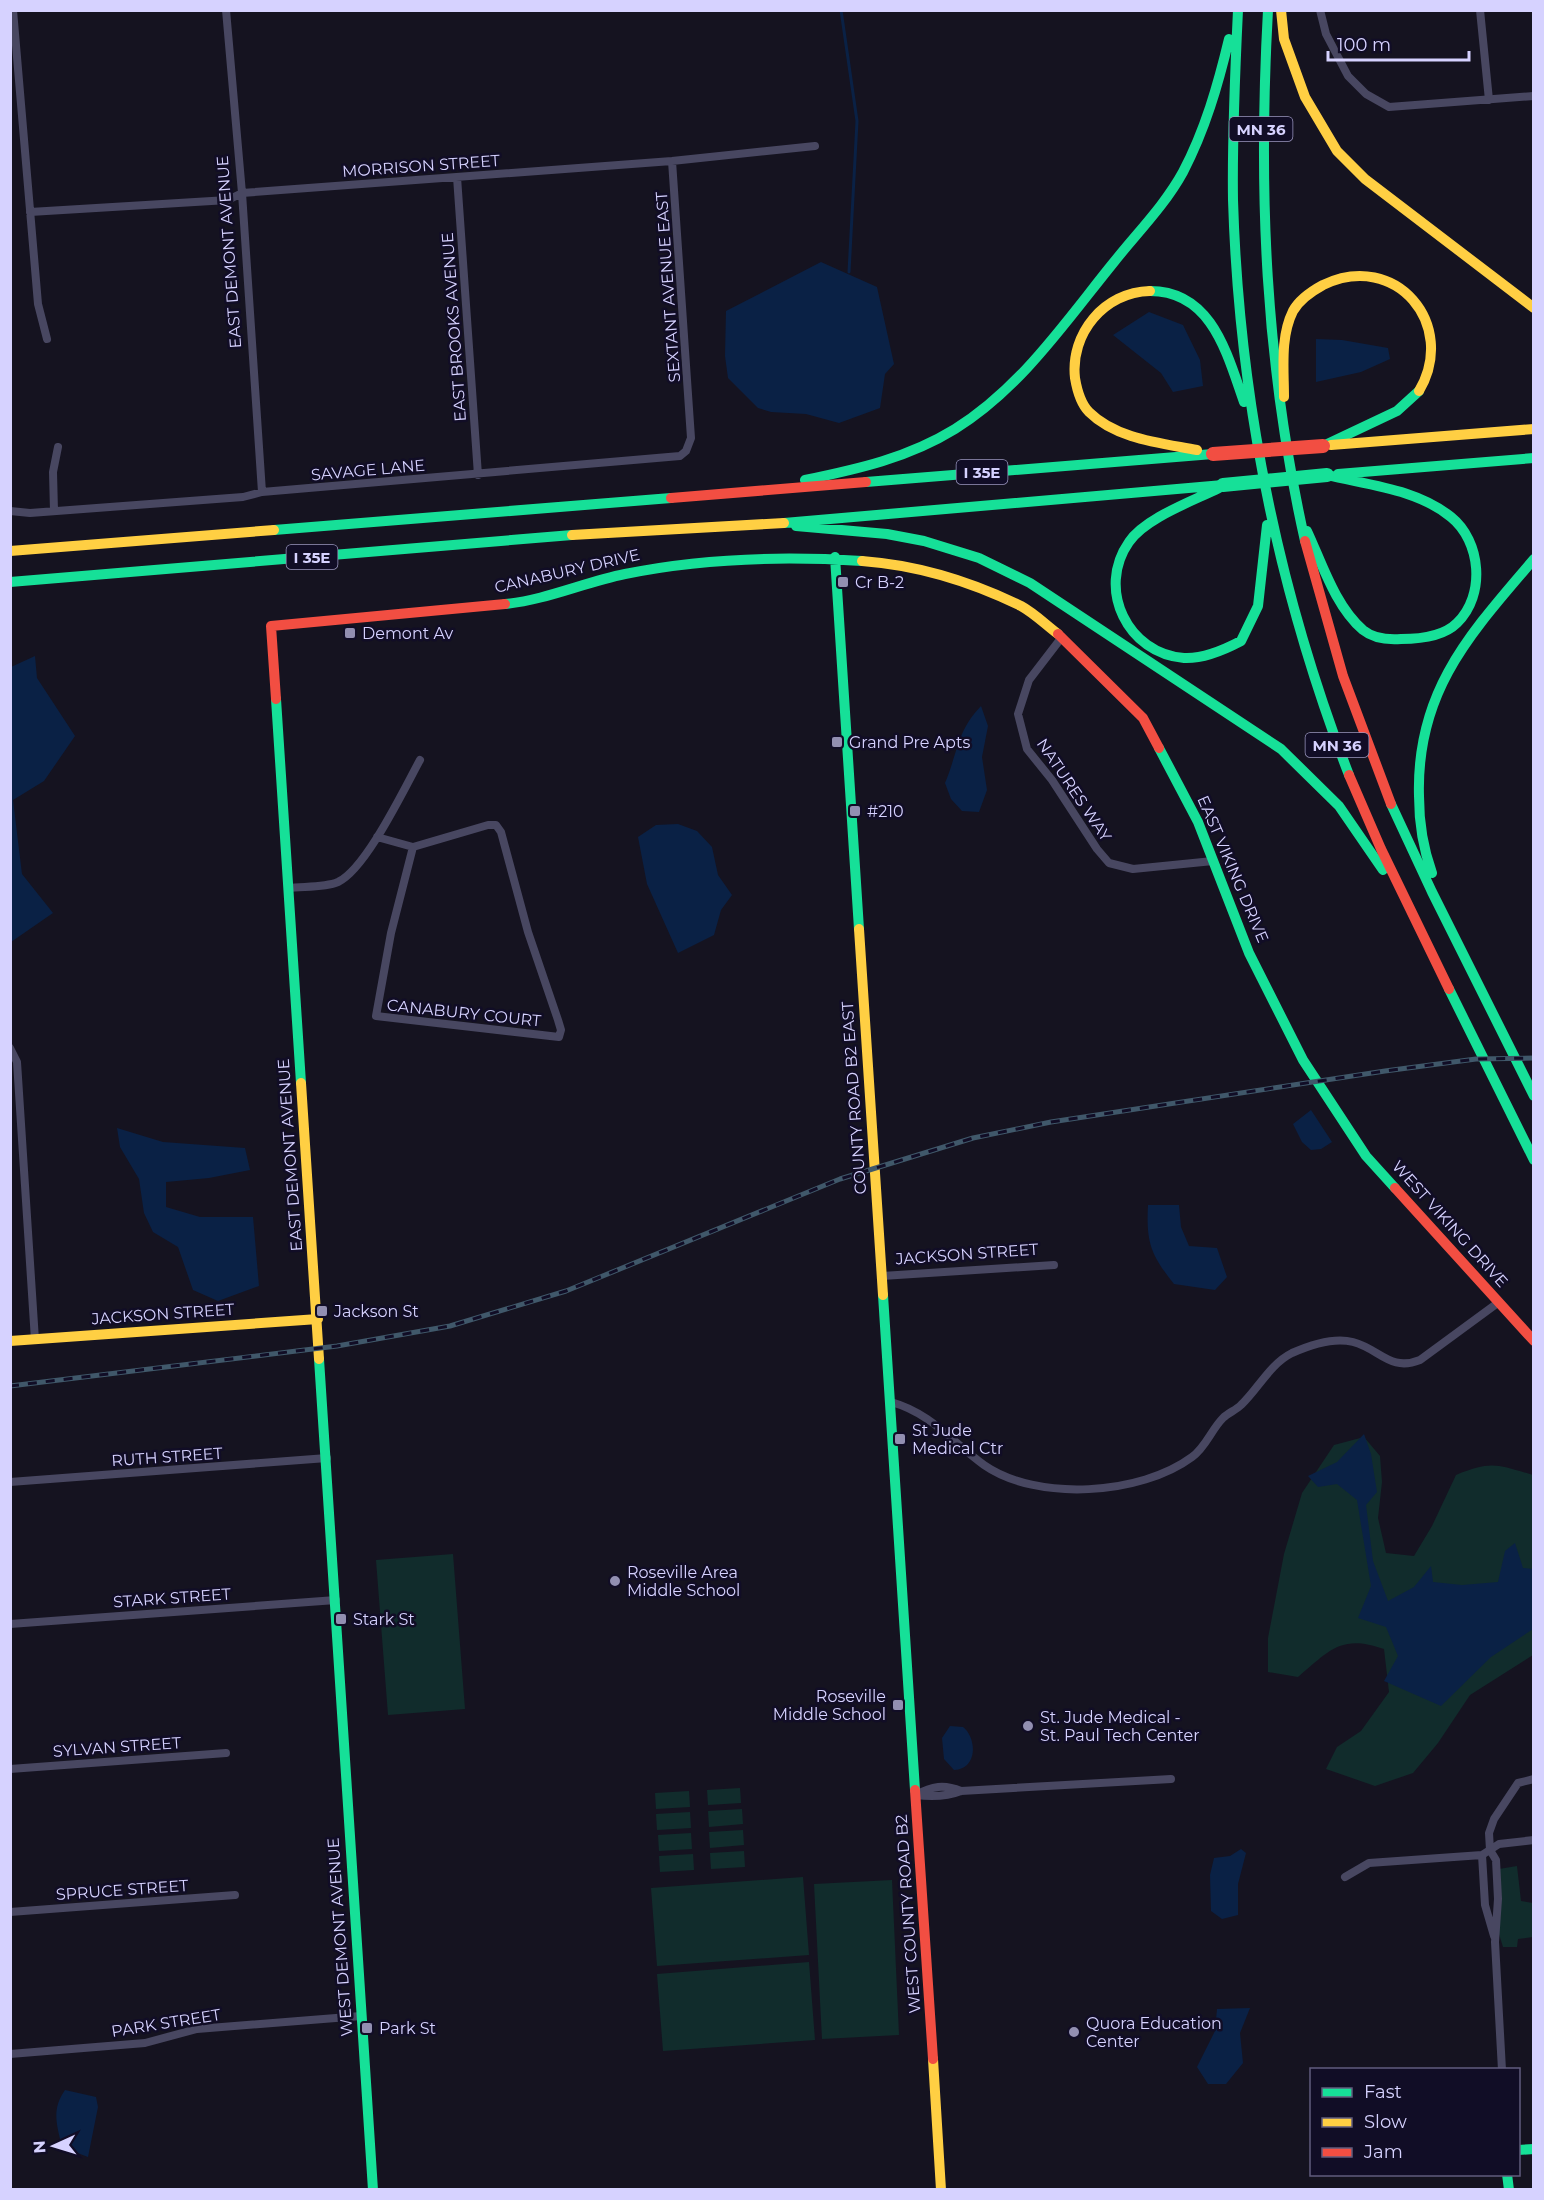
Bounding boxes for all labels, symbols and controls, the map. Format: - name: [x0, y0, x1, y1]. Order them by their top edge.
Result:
- scale bar: [1328, 24, 1469, 62]
- text: 100 m: [1337, 34, 1391, 56]
- road number: MN 36: [1230, 117, 1292, 141]
- street label: MORRISON STREET: [341, 151, 501, 181]
- street label: EAST DEMONT AVENUE: [213, 155, 245, 349]
- street label: SEXTANT AVENUE EAST: [652, 190, 684, 383]
- street label: EAST BROOKS AVENUE: [438, 232, 470, 422]
- street label: SAVAGE LANE: [310, 456, 426, 484]
- road number: I 35E: [956, 460, 1008, 484]
- road number: I 35E: [286, 545, 338, 569]
- street label: CANABURY DRIVE: [493, 545, 641, 597]
- place label: Cr B-2: [855, 573, 904, 592]
- marker: Cr B-2: [836, 575, 850, 589]
- place label: Demont Av: [362, 624, 453, 643]
- marker: Demont Av: [343, 626, 357, 640]
- place label: Grand Pre Apts: [849, 733, 970, 752]
- road number: MN 36: [1306, 733, 1368, 757]
- marker: Grand Pre Apts: [830, 735, 844, 749]
- street label: NATURES WAY: [1033, 735, 1116, 846]
- street label: EAST VIKING DRIVE: [1193, 793, 1273, 945]
- place label: #210: [867, 802, 904, 821]
- marker: #210: [848, 804, 862, 818]
- street label: CANABURY COURT: [386, 995, 543, 1031]
- street label: COUNTY ROAD B2 EAST: [838, 1000, 870, 1195]
- street label: EAST DEMONT AVENUE: [274, 1058, 306, 1252]
- street label: WEST VIKING DRIVE: [1388, 1157, 1512, 1291]
- street label: JACKSON STREET: [894, 1239, 1040, 1269]
- street label: JACKSON STREET: [90, 1299, 236, 1329]
- place label: Jackson St: [333, 1302, 419, 1321]
- marker: Jackson St: [315, 1304, 329, 1318]
- place label: St Jude Medical Ctr: [912, 1421, 1003, 1458]
- marker: St Jude Medical Ctr: [893, 1432, 907, 1446]
- street label: RUTH STREET: [111, 1444, 224, 1470]
- place label: Roseville Area Middle School: [627, 1563, 740, 1600]
- marker: Roseville Area Middle School: [608, 1574, 622, 1588]
- street label: STARK STREET: [113, 1584, 232, 1612]
- place label: Stark St: [353, 1610, 415, 1629]
- marker: Stark St: [334, 1612, 348, 1626]
- place label: Roseville Middle School: [773, 1687, 886, 1724]
- marker: Roseville Middle School: [891, 1698, 905, 1712]
- place label: St. Jude Medical - St. Paul Tech Center: [1040, 1708, 1200, 1745]
- marker: St. Jude Medical - St. Paul Tech Center: [1021, 1719, 1035, 1733]
- street label: SYLVAN STREET: [52, 1733, 183, 1761]
- street label: WEST COUNTY ROAD B2: [892, 1814, 924, 2014]
- street label: WEST DEMONT AVENUE: [324, 1837, 356, 2037]
- street label: SPRUCE STREET: [55, 1876, 190, 1904]
- street label: PARK STREET: [110, 2005, 223, 2041]
- place label: Quora Education Center: [1086, 2014, 1222, 2051]
- place label: Park St: [379, 2019, 437, 2038]
- marker: Park St: [360, 2021, 374, 2035]
- marker: Quora Education Center: [1067, 2025, 1081, 2039]
- legend: [1310, 2068, 1520, 2176]
- text: Fast: [1364, 2081, 1402, 2103]
- text: Slow: [1364, 2111, 1407, 2133]
- north arrow: [24, 2116, 84, 2176]
- text: N: [30, 2140, 49, 2154]
- text: Jam: [1363, 2141, 1403, 2163]

